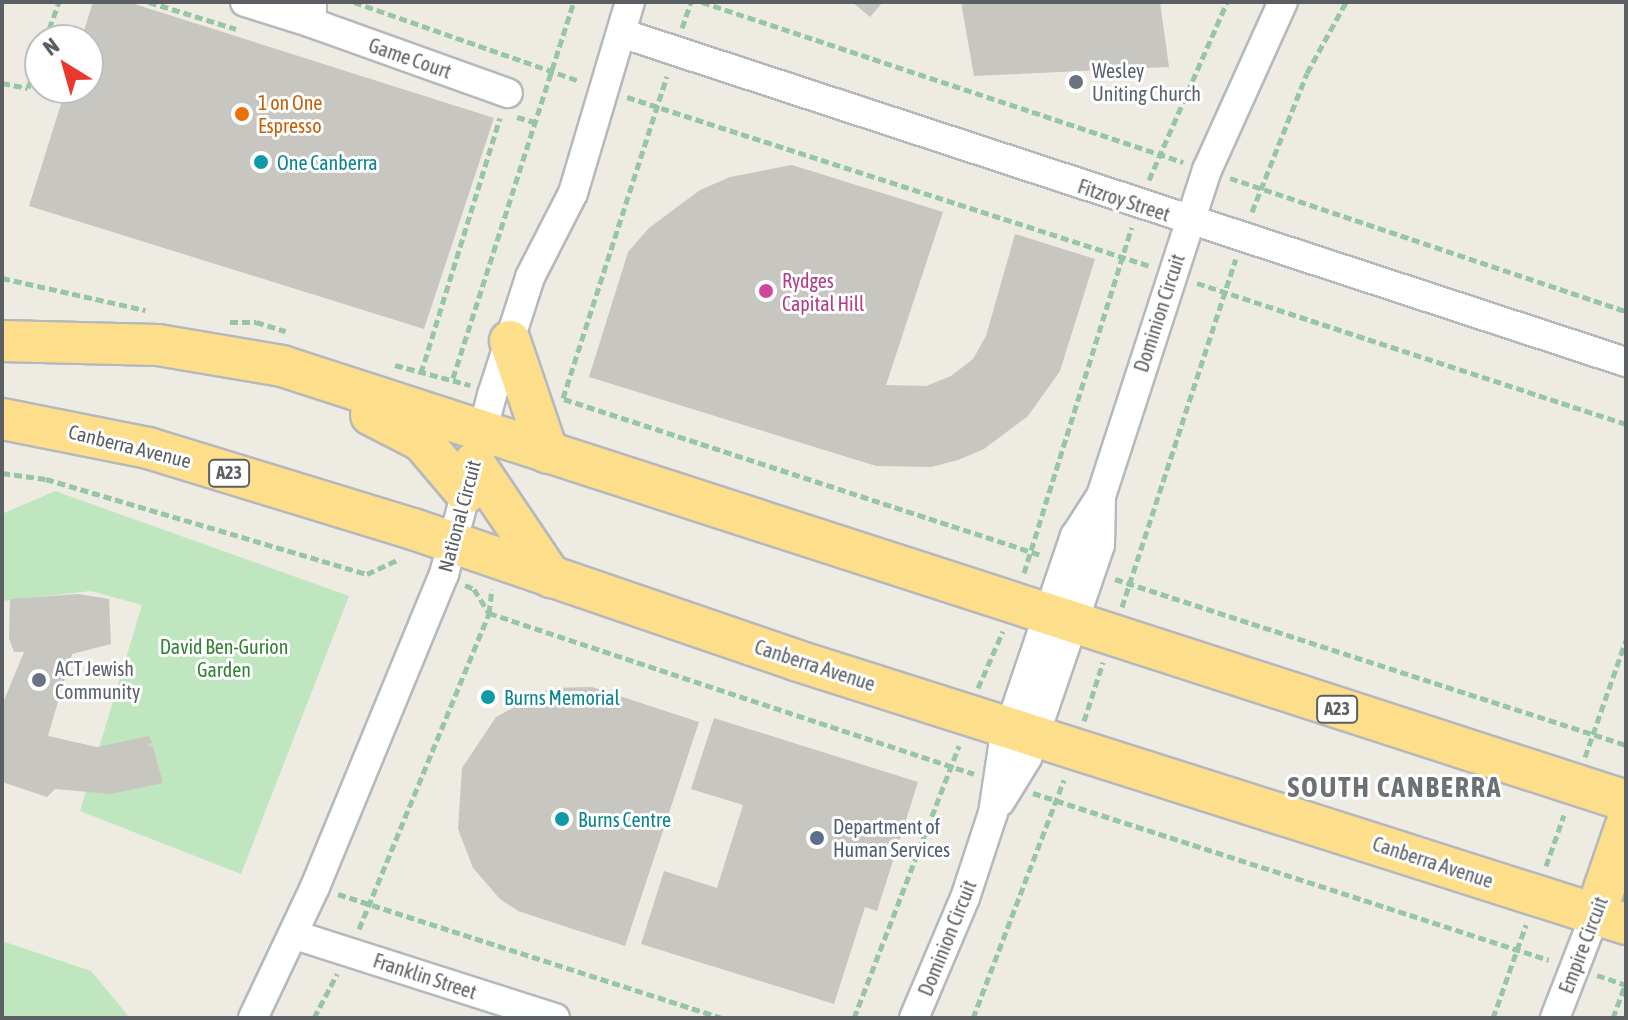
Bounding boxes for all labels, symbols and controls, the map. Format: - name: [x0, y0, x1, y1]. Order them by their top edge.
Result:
- north arrow: [24, 24, 104, 104]
- text: N: [38, 32, 64, 61]
- street label: Game Court: [366, 33, 454, 83]
- place label: Wesley Uniting Church: [1092, 58, 1201, 105]
- marker: Wesley Uniting Church: [1067, 73, 1085, 91]
- place label: 1 on One Espresso: [258, 90, 322, 137]
- marker: 1 on One Espresso: [233, 105, 251, 123]
- place label: One Canberra: [277, 150, 377, 174]
- marker: One Canberra: [252, 153, 270, 171]
- street label: Fitzroy Street: [1075, 174, 1173, 226]
- street label: Dominion Circuit: [1129, 251, 1189, 375]
- place label: Rydges Capital Hill: [782, 268, 864, 315]
- marker: Rydges Capital Hill: [757, 282, 775, 300]
- street label: Canberra Avenue: [66, 419, 194, 473]
- street label: National Circuit: [433, 457, 485, 575]
- road number: A23: [207, 459, 251, 487]
- park label: David Ben-Gurion Garden: [160, 634, 288, 681]
- street label: Canberra Avenue: [752, 634, 878, 696]
- place label: ACT Jewish Community: [55, 656, 140, 703]
- marker: ACT Jewish Community: [30, 671, 48, 689]
- place label: Burns Memorial: [504, 685, 620, 709]
- marker: Burns Memorial: [479, 688, 497, 706]
- road number: A23: [1315, 695, 1359, 723]
- district label: SOUTH CANBERRA: [1288, 770, 1502, 804]
- place label: Burns Centre: [578, 807, 671, 831]
- marker: Burns Centre: [553, 810, 571, 828]
- place label: Department of Human Services: [833, 814, 950, 861]
- marker: Department of Human Services: [808, 829, 826, 847]
- street label: Canberra Avenue: [1370, 831, 1496, 893]
- street label: Dominion Circuit: [913, 877, 981, 999]
- street label: Empire Circuit: [1554, 893, 1612, 997]
- street label: Franklin Street: [370, 948, 480, 1004]

